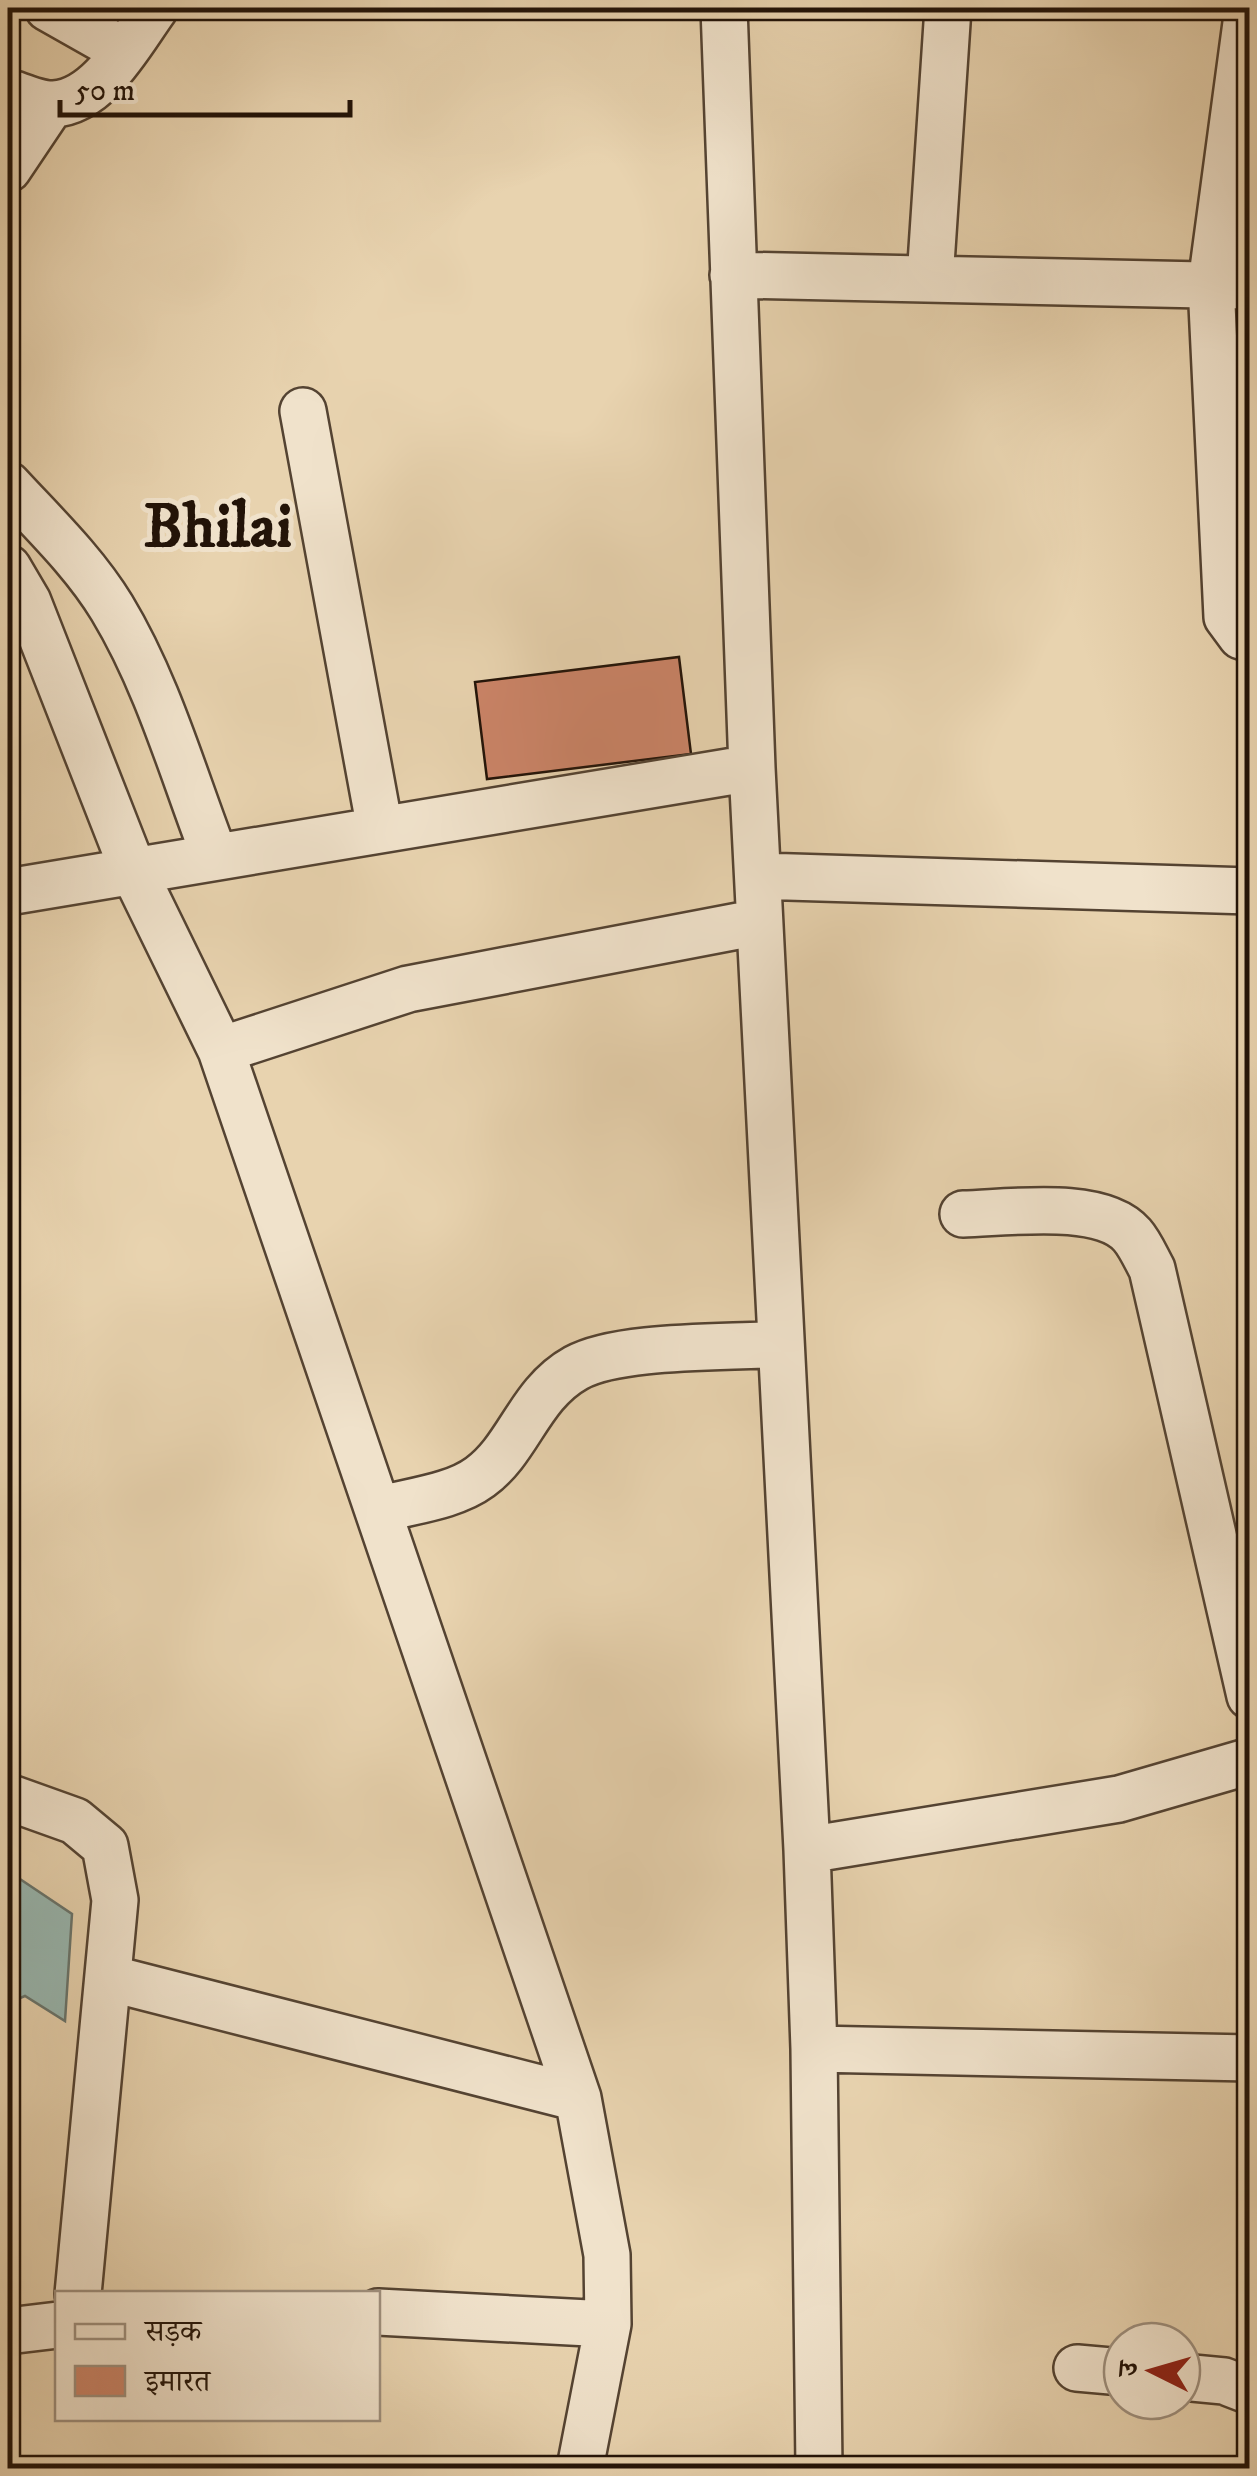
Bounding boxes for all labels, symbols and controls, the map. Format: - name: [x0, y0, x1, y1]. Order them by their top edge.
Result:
- scale bar: [60, 55, 350, 117]
- text: 50 m: [75, 73, 135, 110]
- district label: Bhilai: [144, 489, 292, 567]
- legend: [55, 2291, 380, 2421]
- text: सड़क: [143, 2314, 203, 2351]
- north arrow: [1102, 2321, 1202, 2421]
- text: उ: [1110, 2359, 1147, 2380]
- text: इमारत: [143, 2364, 212, 2401]

